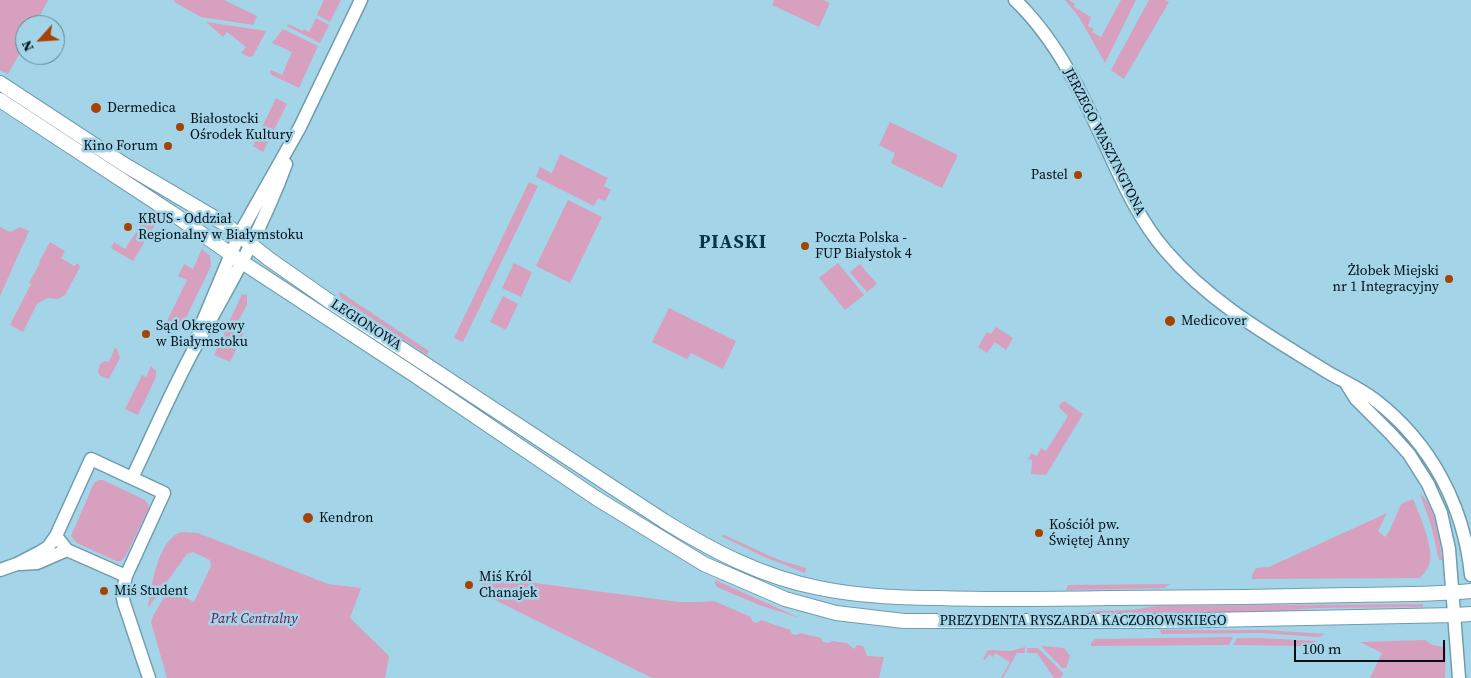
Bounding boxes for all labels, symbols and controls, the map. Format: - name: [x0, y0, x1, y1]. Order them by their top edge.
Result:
- north arrow: [15, 15, 65, 65]
- text: N: [16, 37, 39, 55]
- street label: JERZEGO WASZYNGTONA: [1059, 66, 1149, 218]
- place label: Dermedica: [107, 100, 176, 116]
- marker: Dermedica: [89, 101, 103, 115]
- place label: Białostocki Ośrodek Kultury: [190, 111, 293, 144]
- marker: Białostocki Ośrodek Kultury: [174, 121, 186, 133]
- place label: Kino Forum: [83, 138, 158, 154]
- marker: Kino Forum: [162, 140, 174, 152]
- place label: Pastel: [1031, 167, 1068, 183]
- marker: Pastel: [1072, 169, 1084, 181]
- place label: KRUS - Oddział Regionalny w Białymstoku: [138, 211, 303, 243]
- marker: KRUS - Oddział Regionalny w Białymstoku: [122, 221, 134, 233]
- place label: Poczta Polska - FUP Białystok 4: [815, 230, 912, 262]
- district label: PIASKI: [698, 232, 768, 254]
- marker: Poczta Polska - FUP Białystok 4: [799, 240, 811, 252]
- place label: Żłobek Miejski nr 1 Integracyjny: [1333, 263, 1439, 296]
- marker: Żłobek Miejski nr 1 Integracyjny: [1443, 273, 1455, 285]
- street label: LEGIONOWA: [327, 296, 405, 354]
- place label: Medicover: [1181, 313, 1247, 329]
- marker: Medicover: [1163, 314, 1177, 328]
- place label: Sąd Okręgowy w Białymstoku: [156, 318, 248, 351]
- marker: Sąd Okręgowy w Białymstoku: [140, 328, 152, 340]
- place label: Kendron: [319, 510, 374, 526]
- marker: Kendron: [301, 511, 315, 525]
- place label: Kościół pw. Świętej Anny: [1049, 517, 1130, 550]
- marker: Kościół pw. Świętej Anny: [1033, 527, 1045, 539]
- place label: Miś Król Chanajek: [479, 569, 537, 602]
- marker: Miś Król Chanajek: [463, 579, 475, 591]
- place label: Miś Student: [114, 583, 188, 599]
- marker: Miś Student: [98, 585, 110, 597]
- park label: Park Centralny: [210, 611, 298, 627]
- street label: PREZYDENTA RYSZARDA KACZOROWSKIEGO: [939, 613, 1227, 629]
- scale bar: [1296, 630, 1447, 662]
- text: 100 m: [1302, 638, 1342, 659]

